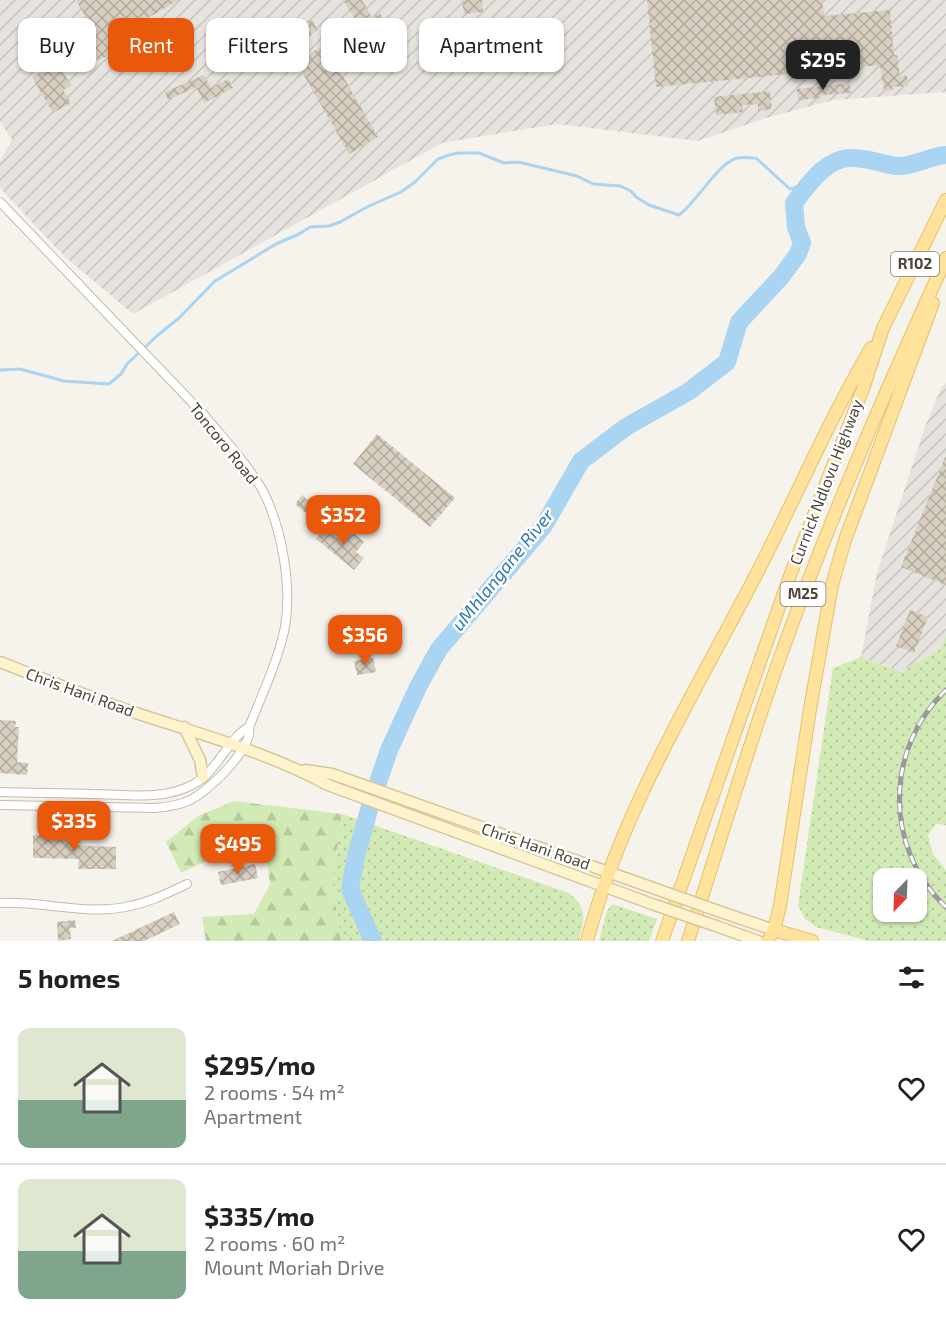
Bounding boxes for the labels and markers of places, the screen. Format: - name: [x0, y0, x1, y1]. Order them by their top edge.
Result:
- pin: $295: [787, 40, 859, 91]
- pin: $352: [307, 495, 379, 546]
- pin: $356: [329, 615, 401, 666]
- pin: $335: [38, 801, 110, 852]
- pin: $495: [202, 824, 274, 875]

